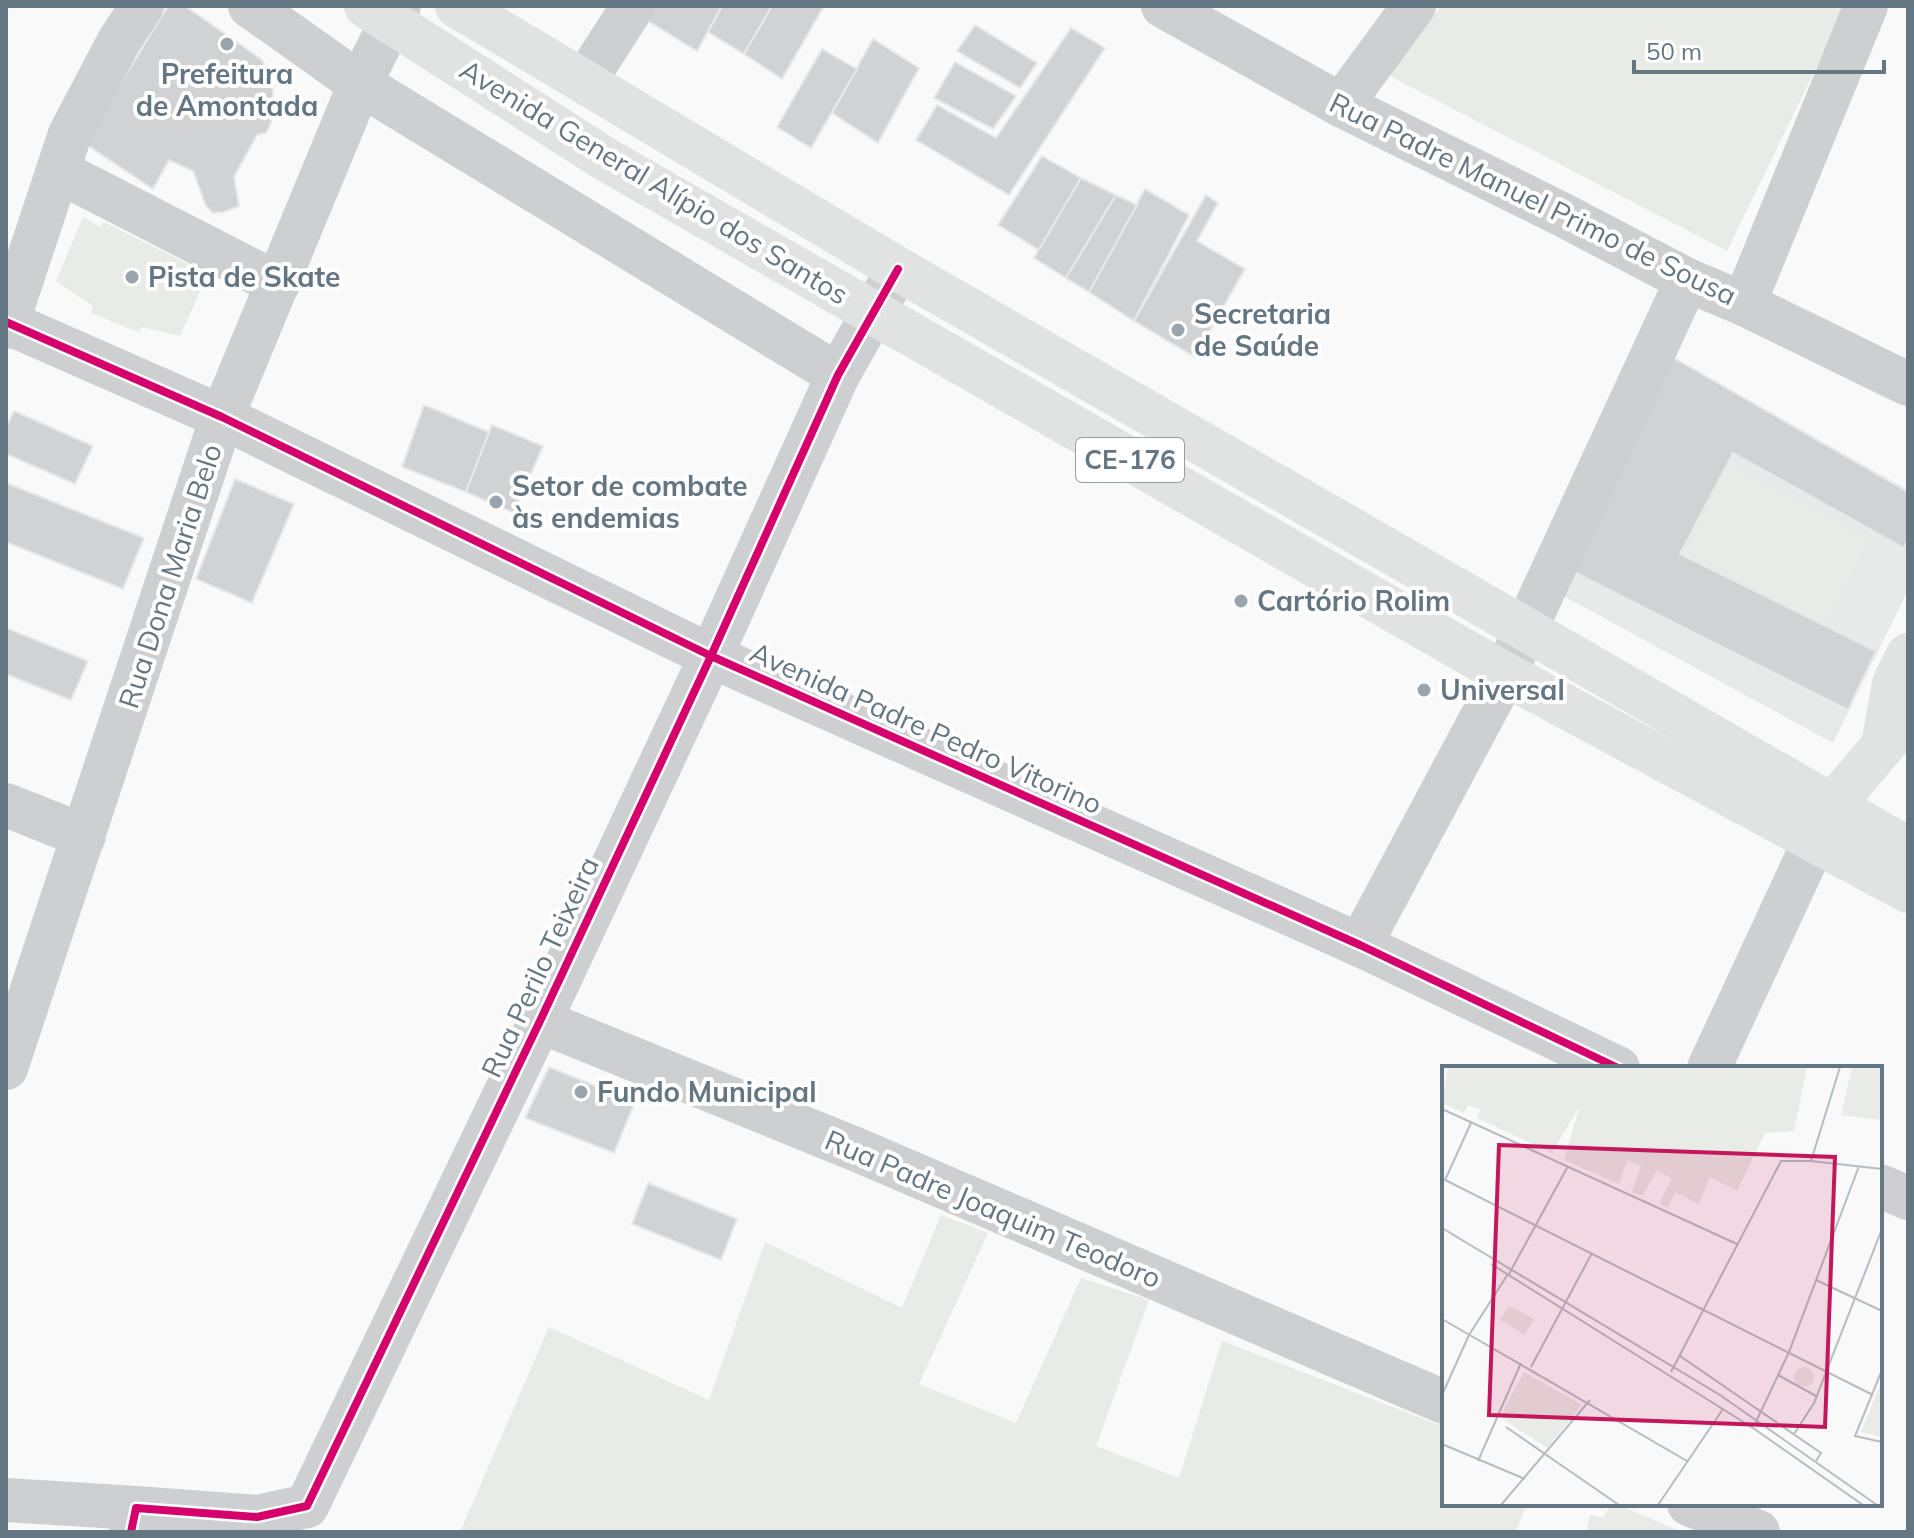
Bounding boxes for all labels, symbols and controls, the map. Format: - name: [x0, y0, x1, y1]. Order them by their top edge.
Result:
- scale bar: [1634, 24, 1884, 74]
- marker: Prefeitura de Amontada: [218, 35, 236, 53]
- text: 50 m: [1646, 36, 1702, 66]
- street label: Avenida General Alípio dos Santos: [454, 52, 855, 312]
- place label: Prefeitura de Amontada: [136, 56, 318, 123]
- street label: Rua Padre Manuel Primo de Sousa: [1324, 85, 1742, 313]
- place label: Pista de Skate: [148, 259, 340, 294]
- marker: Pista de Skate: [123, 268, 141, 286]
- place label: Secretaria de Saúde: [1194, 296, 1331, 363]
- marker: Secretaria de Saúde: [1169, 321, 1187, 339]
- road number: CE-176: [1076, 438, 1184, 482]
- street label: Rua Dona Maria Belo: [110, 439, 229, 712]
- place label: Setor de combate às endemias: [512, 468, 748, 535]
- marker: Setor de combate às endemias: [487, 493, 505, 511]
- place label: Cartório Rolim: [1257, 583, 1450, 618]
- marker: Cartório Rolim: [1232, 592, 1250, 610]
- street label: Avenida Padre Pedro Vitorino: [745, 634, 1108, 821]
- place label: Universal: [1440, 672, 1565, 707]
- marker: Universal: [1415, 681, 1433, 699]
- street label: Rua Perilo Teixeira: [473, 851, 606, 1083]
- inset map: [1442, 1066, 1882, 1506]
- place label: Fundo Municipal: [597, 1074, 817, 1109]
- marker: Fundo Municipal: [572, 1083, 590, 1101]
- street label: Rua Padre Joaquim Teodoro: [820, 1122, 1166, 1295]

